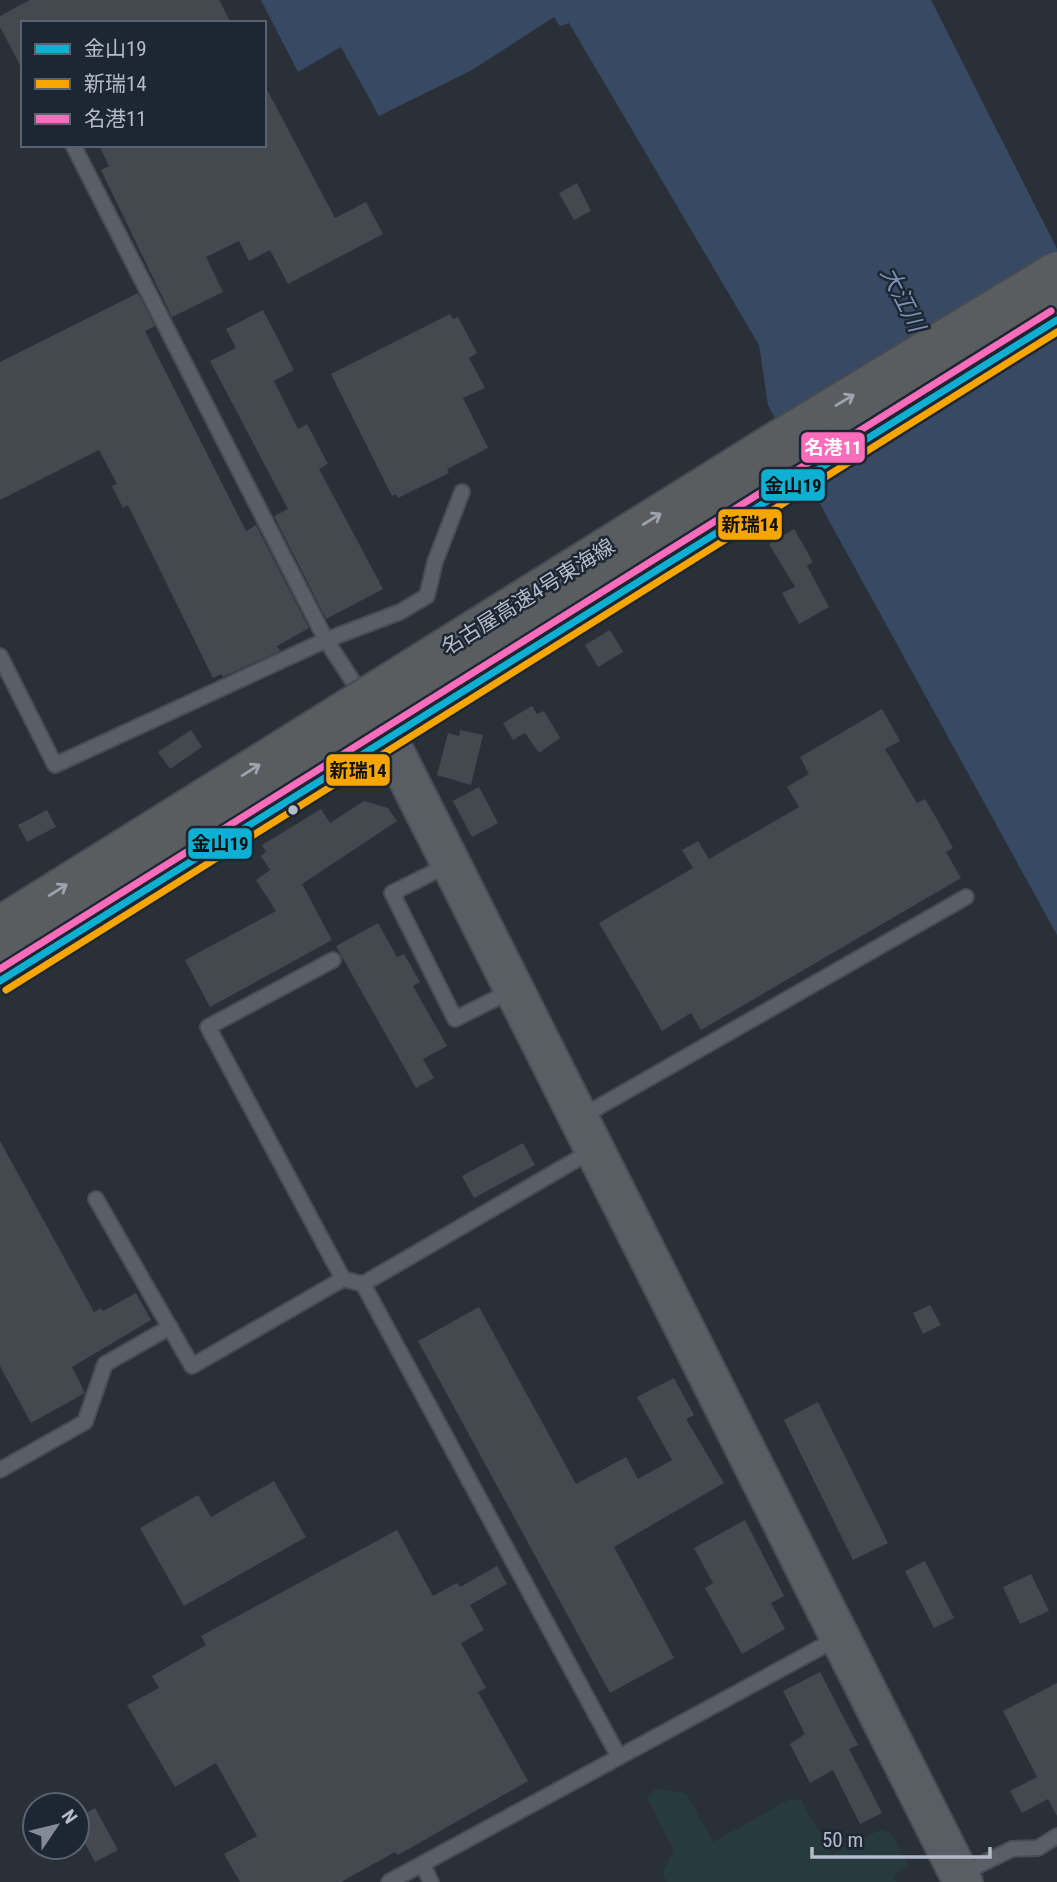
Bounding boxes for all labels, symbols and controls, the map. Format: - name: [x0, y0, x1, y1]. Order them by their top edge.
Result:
- legend: [21, 21, 266, 147]
- text: 金山19: [84, 37, 147, 61]
- text: 新瑞14: [84, 72, 147, 96]
- text: 名港11: [84, 107, 147, 131]
- water label: 大江川: [875, 262, 932, 339]
- one-way arrow: [835, 392, 855, 406]
- line badge: 名港11: [800, 431, 866, 464]
- text: 名港11: [804, 436, 862, 459]
- line badge: 金山19: [760, 468, 826, 502]
- text: 金山19: [764, 474, 822, 497]
- line badge: 新瑞14: [717, 508, 783, 541]
- one-way arrow: [641, 512, 661, 526]
- text: 新瑞14: [721, 513, 779, 536]
- street label: 名古屋高速4号東海線: [437, 534, 619, 660]
- line badge: 新瑞14: [325, 753, 391, 787]
- text: 新瑞14: [329, 759, 387, 782]
- one-way arrow: [241, 762, 261, 776]
- unlabelled marker: [286, 803, 300, 817]
- line badge: 金山19: [187, 827, 253, 860]
- text: 金山19: [191, 832, 249, 855]
- one-way arrow: [48, 882, 67, 897]
- north arrow: [21, 1791, 91, 1861]
- text: N: [57, 1805, 82, 1828]
- scale bar: [812, 1815, 990, 1859]
- text: 50 m: [822, 1828, 863, 1852]

